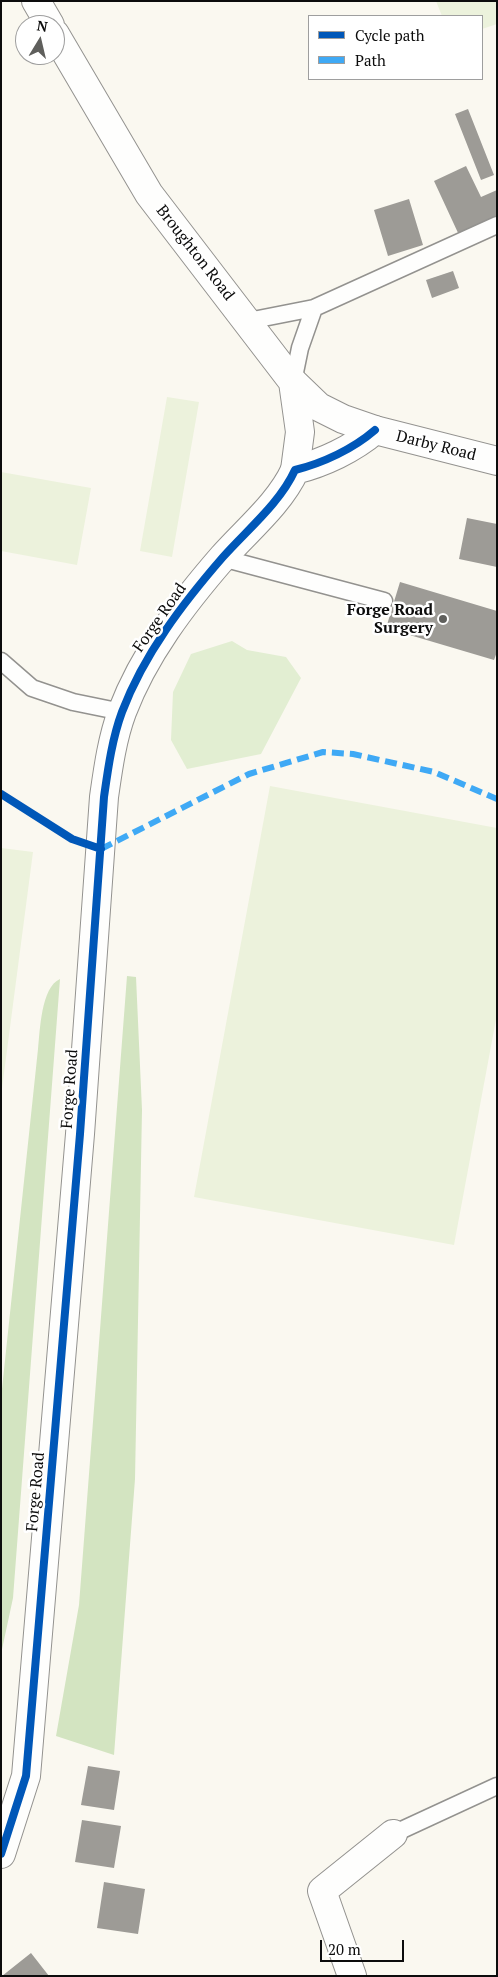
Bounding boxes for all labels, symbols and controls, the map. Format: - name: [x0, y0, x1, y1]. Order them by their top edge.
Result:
- north arrow: [15, 15, 65, 65]
- text: N: [36, 15, 49, 36]
- legend: [308, 15, 483, 80]
- text: Cycle path: [355, 25, 425, 45]
- text: Path: [355, 50, 386, 70]
- street label: Broughton Road: [152, 202, 238, 304]
- street label: Darby Road: [394, 427, 478, 465]
- street label: Forge Road: [129, 580, 191, 656]
- place label: Forge Road Surgery: [347, 600, 433, 638]
- marker: Forge Road Surgery: [437, 613, 449, 625]
- street label: Forge Road: [58, 1049, 82, 1129]
- street label: Forge Road: [23, 1451, 49, 1533]
- scale bar: [323, 1930, 407, 1962]
- text: 20 m: [328, 1939, 361, 1959]

